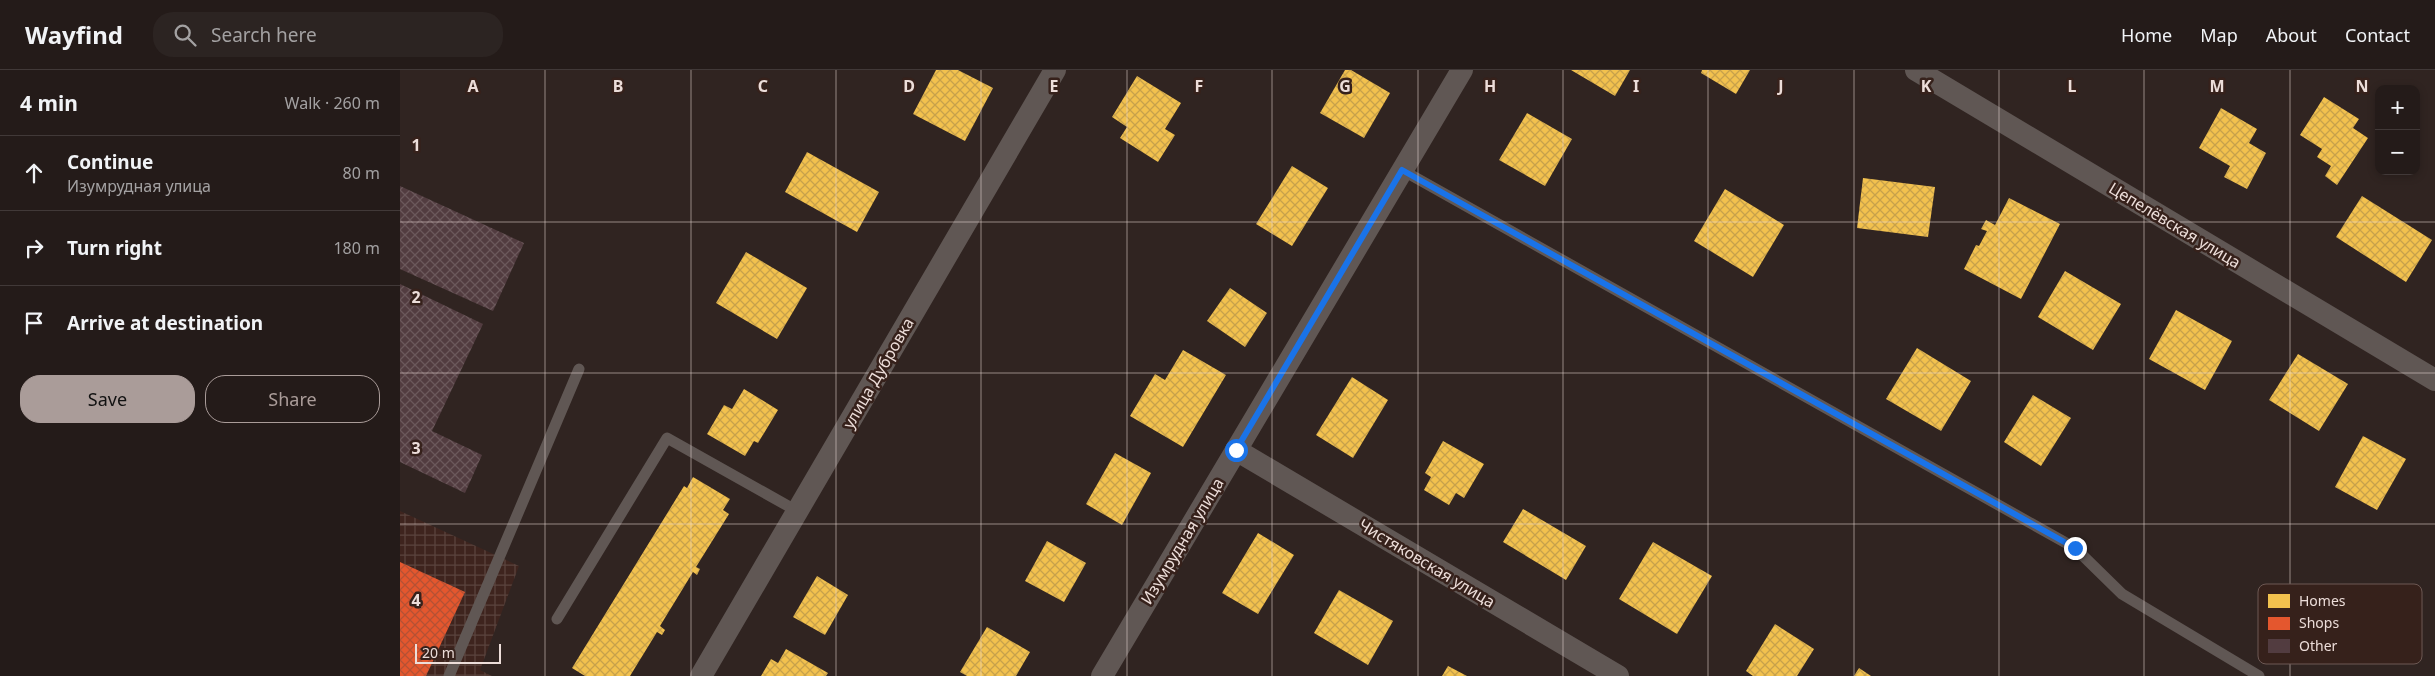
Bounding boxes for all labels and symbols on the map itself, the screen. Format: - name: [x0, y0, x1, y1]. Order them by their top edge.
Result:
- text: A: [467, 75, 479, 97]
- text: B: [613, 75, 623, 97]
- text: C: [758, 75, 768, 97]
- text: D: [903, 75, 915, 97]
- text: E: [1050, 75, 1059, 97]
- text: F: [1195, 75, 1203, 97]
- text: G: [1339, 75, 1351, 97]
- text: H: [1484, 75, 1496, 97]
- text: I: [1633, 75, 1639, 97]
- text: J: [1776, 75, 1784, 97]
- text: K: [1921, 75, 1932, 97]
- text: L: [2068, 75, 2077, 97]
- text: M: [2209, 75, 2225, 97]
- text: N: [2355, 75, 2369, 97]
- text: 1: [411, 134, 421, 156]
- street label: Цепелёвская улица: [2105, 177, 2245, 273]
- text: 2: [411, 286, 421, 308]
- street label: улица Дубровка: [837, 314, 919, 432]
- text: 3: [411, 437, 421, 459]
- route start: [1225, 439, 1248, 462]
- street label: Изумрудная улица: [1136, 474, 1228, 608]
- street label: Чистяковская улица: [1355, 513, 1499, 613]
- route end: [2064, 537, 2087, 560]
- legend: [2258, 584, 2422, 664]
- text: 4: [411, 589, 421, 611]
- text: Homes: [2299, 591, 2346, 610]
- text: Shops: [2299, 613, 2339, 632]
- text: Other: [2299, 636, 2338, 655]
- scale bar: [415, 641, 501, 664]

